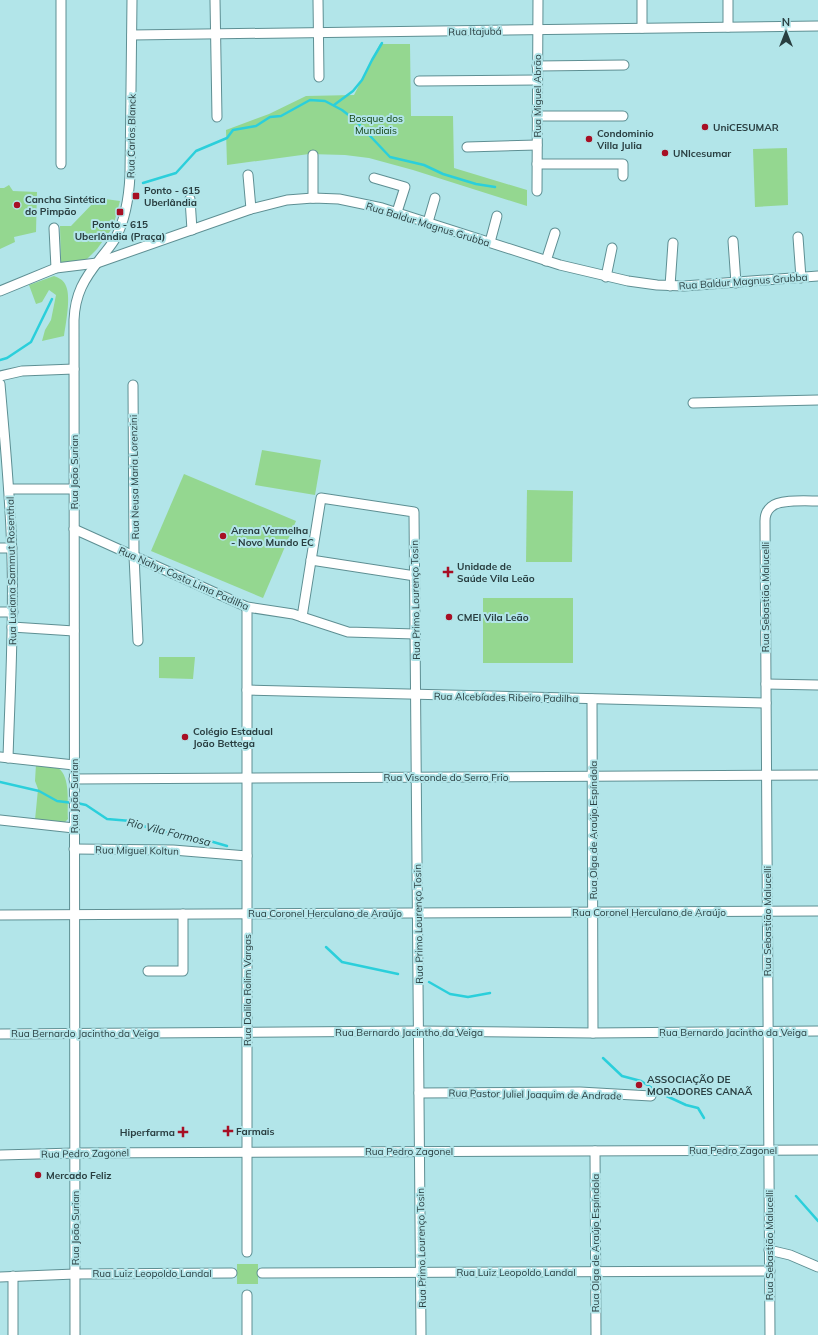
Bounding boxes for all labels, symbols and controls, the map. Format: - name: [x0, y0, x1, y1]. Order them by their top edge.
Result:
- north arrow: [766, 12, 806, 52]
- text: N: [782, 15, 790, 29]
- street label: Rua Itajubá: [448, 25, 502, 38]
- street label: Rua Miguel Abrão: [531, 54, 544, 138]
- street label: Rua Carlos Blanck: [124, 93, 139, 178]
- park label: Bosque dos Mundiais: [349, 112, 403, 137]
- place label: UniCESUMAR: [713, 121, 779, 134]
- marker: UniCESUMAR: [700, 122, 710, 132]
- place label: Condominio Villa Julia: [596, 127, 654, 152]
- marker: Condominio Villa Julia: [584, 134, 594, 144]
- place label: UNIcesumar: [673, 147, 731, 160]
- marker: UNIcesumar: [660, 148, 670, 158]
- place label: Ponto - 615 Uberlândia: [144, 184, 200, 209]
- marker: Ponto - 615 Uberlândia: [131, 191, 141, 201]
- place label: Cancha Sintética do Pimpão: [25, 193, 106, 218]
- street label: Rua Baldur Magnus Grubba: [364, 199, 491, 250]
- marker: Cancha Sintética do Pimpão: [12, 200, 22, 210]
- marker: Ponto - 615 Uberlândia (Praça): [115, 207, 125, 217]
- place label: Ponto - 615 Uberlândia (Praça): [75, 218, 165, 243]
- street label: Rua Baldur Magnus Grubba: [678, 271, 808, 292]
- street label: Rua Neusa Maria Lorenzini: [127, 415, 142, 539]
- street label: Rua João Surian: [68, 435, 81, 509]
- street label: Rua Luciana Sammut Rosenthal: [4, 497, 19, 645]
- place label: Arena Vermelha - Novo Mundo EC: [231, 524, 314, 549]
- marker: Arena Vermelha - Novo Mundo EC: [218, 531, 228, 541]
- street label: Rua Primo Lourenço Tosin: [408, 540, 423, 660]
- street label: Rua Sebastião Malucelli: [759, 542, 772, 652]
- street label: Rua Nahyr Costa Lima Padilha: [117, 544, 251, 613]
- place label: Unidade de Saúde Vila Leão: [457, 560, 535, 585]
- marker: Unidade de Saúde Vila Leão: [442, 566, 454, 578]
- place label: CMEI Vila Leão: [457, 611, 529, 624]
- marker: CMEI Vila Leão: [444, 612, 454, 622]
- street label: Rua Alcebíades Ribeiro Padilha: [434, 690, 578, 705]
- place label: Colégio Estadual João Bettega: [193, 725, 273, 750]
- marker: Colégio Estadual João Bettega: [180, 732, 190, 742]
- street label: Rua João Surian: [68, 759, 81, 833]
- street label: Rua Olga de Araújo Espíndola: [587, 761, 600, 899]
- street label: Rua Visconde do Serro Frio: [384, 771, 509, 784]
- water label: Rio Vila Formosa: [126, 815, 213, 849]
- street label: Rua Miguel Koltun: [95, 843, 179, 858]
- street label: Rua Primo Lourenço Tosin: [411, 864, 426, 984]
- street label: Rua Sebastião Malucelli: [761, 866, 774, 976]
- street label: Rua Coronel Herculano de Araújo: [572, 906, 726, 919]
- street label: Rua Coronel Herculano de Araújo: [248, 907, 402, 920]
- street label: Rua Dalila Rolim Vargas: [241, 934, 254, 1046]
- street label: Rua Bernardo Jacintho da Veiga: [335, 1026, 483, 1039]
- street label: Rua Bernardo Jacintho da Veiga: [659, 1026, 807, 1039]
- street label: Rua Bernardo Jacintho da Veiga: [11, 1027, 159, 1040]
- place label: ASSOCIAÇÃO DE MORADORES CANAÃ: [647, 1073, 753, 1098]
- marker: ASSOCIAÇÃO DE MORADORES CANAÃ: [634, 1080, 644, 1090]
- street label: Rua Pastor Juliel Joaquim de Andrade: [448, 1086, 622, 1103]
- place label: Farmais: [236, 1125, 274, 1138]
- place label: Hiperfarma: [120, 1126, 175, 1139]
- marker: Farmais: [223, 1126, 233, 1136]
- marker: Hiperfarma: [178, 1127, 188, 1137]
- street label: Rua Pedro Zagonel: [689, 1144, 777, 1157]
- street label: Rua Pedro Zagonel: [365, 1145, 453, 1158]
- street label: Rua Pedro Zagonel: [41, 1146, 129, 1161]
- place label: Mercado Feliz: [46, 1169, 112, 1182]
- marker: Mercado Feliz: [33, 1170, 43, 1180]
- street label: Rua Olga de Araújo Espíndola: [589, 1174, 602, 1312]
- street label: Rua Primo Lourenço Tosin: [414, 1188, 429, 1308]
- street label: Rua Sebastião Malucelli: [763, 1190, 776, 1300]
- street label: Rua João Surian: [69, 1191, 82, 1265]
- street label: Rua Luiz Leopoldo Landal: [456, 1266, 576, 1279]
- street label: Rua Luiz Leopoldo Landal: [92, 1267, 212, 1280]

